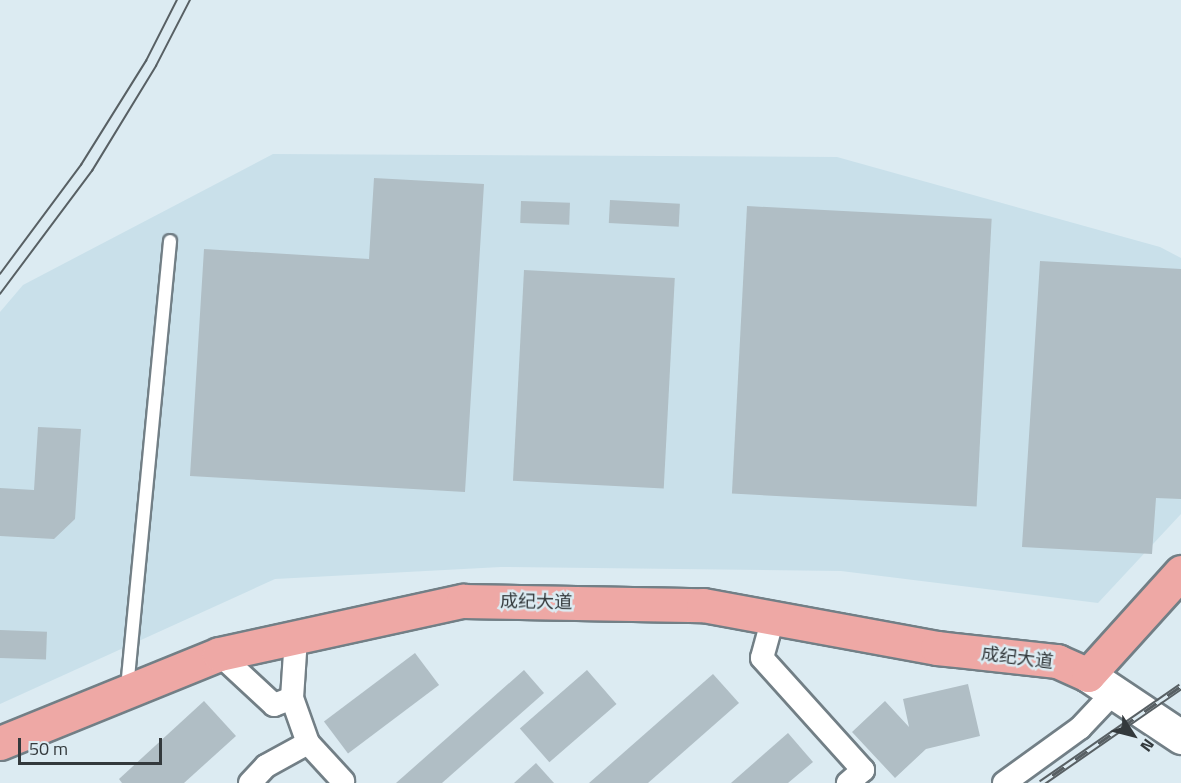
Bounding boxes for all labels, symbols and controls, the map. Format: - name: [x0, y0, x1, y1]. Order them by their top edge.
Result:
- street label: 成纪大道: [500, 591, 572, 613]
- street label: 成纪大道: [980, 643, 1054, 673]
- north arrow: [1103, 705, 1163, 765]
- scale bar: [21, 726, 165, 764]
- text: N: [1135, 734, 1161, 757]
- text: 50 m: [29, 735, 68, 762]

